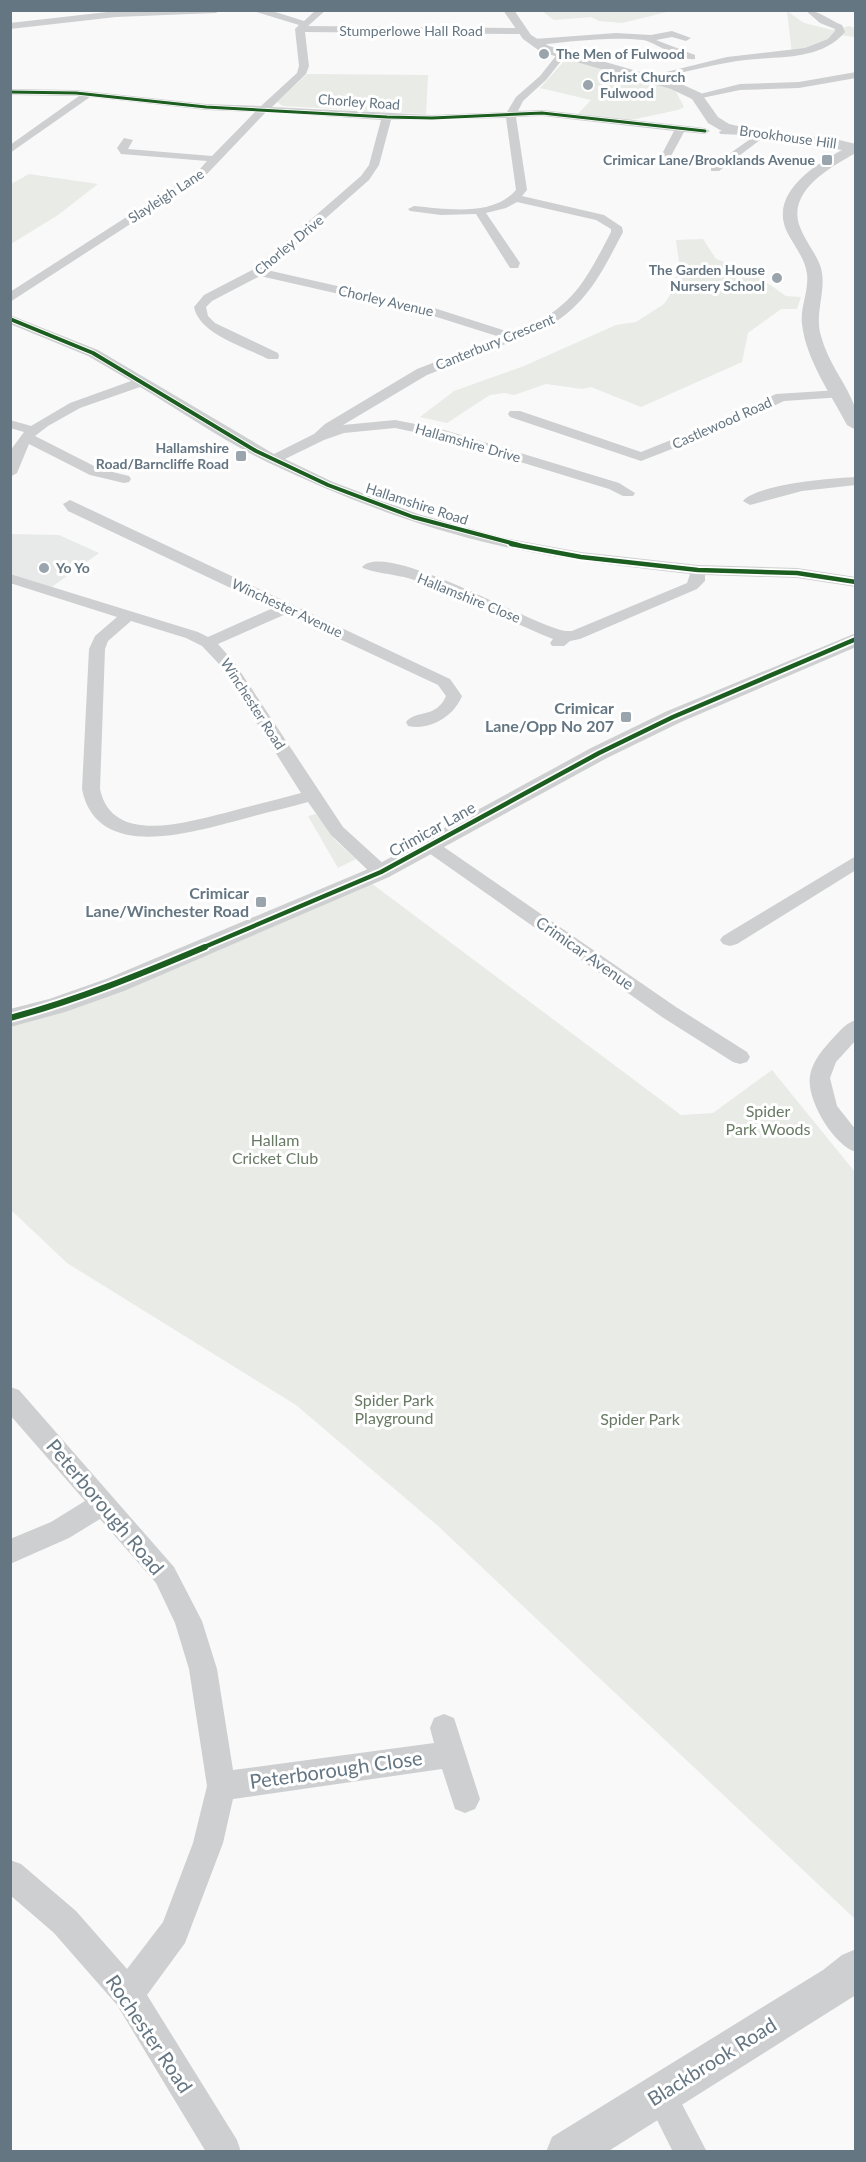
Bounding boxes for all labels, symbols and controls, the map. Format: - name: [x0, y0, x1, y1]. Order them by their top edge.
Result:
- street label: Stumperlowe Hall Road: [339, 22, 483, 39]
- place label: The Men of Fulwood: [556, 45, 685, 62]
- marker: The Men of Fulwood: [537, 47, 551, 61]
- place label: Christ Church Fulwood: [600, 68, 686, 101]
- marker: Christ Church Fulwood: [581, 78, 595, 92]
- street label: Chorley Road: [317, 90, 401, 113]
- street label: Brookhouse Hill: [738, 121, 838, 152]
- place label: Crimicar Lane/Brooklands Avenue: [603, 151, 816, 168]
- marker: Crimicar Lane/Brooklands Avenue: [820, 153, 834, 167]
- street label: Slayleigh Lane: [125, 165, 207, 226]
- street label: Chorley Drive: [251, 211, 327, 278]
- place label: The Garden House Nursery School: [649, 261, 766, 294]
- marker: The Garden House Nursery School: [770, 271, 784, 285]
- street label: Chorley Avenue: [337, 281, 435, 320]
- street label: Canterbury Crescent: [433, 310, 557, 373]
- street label: Castlewood Road: [669, 393, 774, 452]
- street label: Hallamshire Drive: [413, 419, 523, 466]
- place label: Hallamshire Road/Barncliffe Road: [96, 439, 230, 472]
- marker: Hallamshire Road/Barncliffe Road: [234, 449, 248, 463]
- street label: Hallamshire Road: [364, 479, 470, 528]
- place label: Yo Yo: [55, 559, 90, 576]
- marker: Yo Yo: [37, 561, 51, 575]
- street label: Hallamshire Close: [415, 569, 523, 626]
- street label: Winchester Avenue: [229, 574, 345, 641]
- street label: Winchester Road: [218, 655, 289, 753]
- place label: Crimicar Lane/Opp No 207: [485, 698, 614, 735]
- marker: Crimicar Lane/Opp No 207: [619, 710, 633, 724]
- street label: Crimicar Lane: [385, 797, 478, 860]
- place label: Crimicar Lane/Winchester Road: [85, 883, 249, 920]
- marker: Crimicar Lane/Winchester Road: [254, 895, 268, 909]
- street label: Crimicar Avenue: [533, 912, 638, 993]
- park label: Spider Park Woods: [726, 1101, 810, 1138]
- park label: Hallam Cricket Club: [232, 1130, 318, 1167]
- park label: Spider Park Playground: [354, 1390, 435, 1427]
- park label: Spider Park: [600, 1409, 681, 1428]
- street label: Peterborough Road: [42, 1434, 170, 1579]
- street label: Peterborough Close: [248, 1745, 424, 1793]
- street label: Rochester Road: [102, 1970, 198, 2097]
- street label: Blackbrook Road: [643, 2012, 780, 2110]

